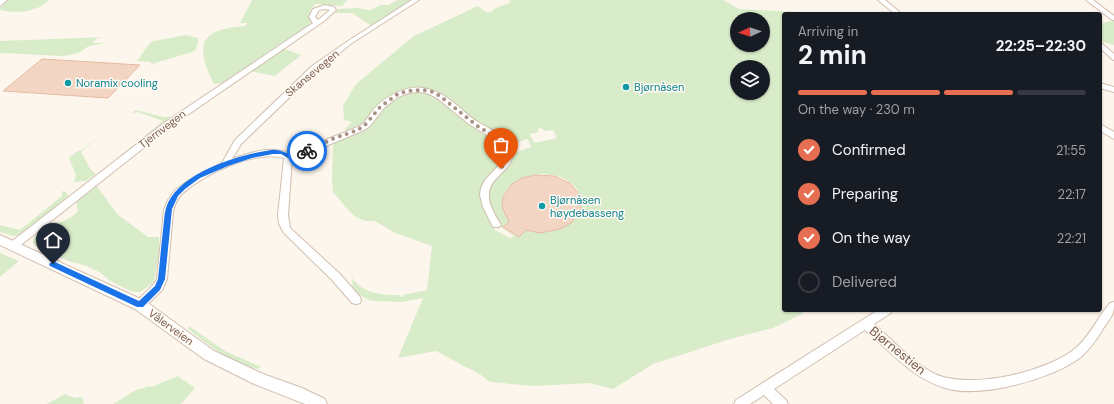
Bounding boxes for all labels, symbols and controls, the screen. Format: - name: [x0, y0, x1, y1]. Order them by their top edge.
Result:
- north arrow: [730, 12, 770, 52]
- map controls: [730, 12, 770, 100]
- text: Arriving in: [798, 23, 858, 40]
- text: 22:25–22:30: [996, 36, 1086, 56]
- text: 2 min: [798, 38, 867, 72]
- street label: Skansevegen: [282, 46, 342, 100]
- button: layers: [730, 60, 770, 100]
- place label: Noramix cooling: [76, 76, 158, 90]
- marker: Noramix cooling: [63, 78, 73, 88]
- place label: Bjørnåsen: [634, 80, 684, 94]
- marker: Bjørnåsen: [621, 82, 631, 92]
- text: On the way · 230 m: [798, 101, 915, 118]
- street label: Tjernvegen: [136, 107, 188, 151]
- pin: [484, 128, 518, 169]
- courier: [287, 131, 327, 171]
- icon: bag: [490, 134, 512, 156]
- icon: check: [798, 139, 820, 161]
- icon: bike: [296, 140, 318, 162]
- text: Confirmed: [832, 140, 906, 160]
- text: 21:55: [1056, 142, 1086, 159]
- icon: check: [798, 183, 820, 205]
- text: Preparing: [832, 184, 898, 204]
- text: 22:17: [1057, 186, 1086, 203]
- place label: Bjørnåsen høydebasseng: [550, 193, 624, 220]
- marker: Bjørnåsen høydebasseng: [537, 201, 547, 211]
- pin: [36, 223, 70, 264]
- icon: check: [798, 227, 820, 249]
- text: On the way: [832, 228, 911, 248]
- icon: home: [42, 229, 64, 251]
- text: 22:21: [1057, 230, 1086, 247]
- text: Delivered: [832, 272, 897, 292]
- street label: Vålerveien: [146, 306, 196, 348]
- street label: Bjørnestien: [866, 322, 929, 378]

